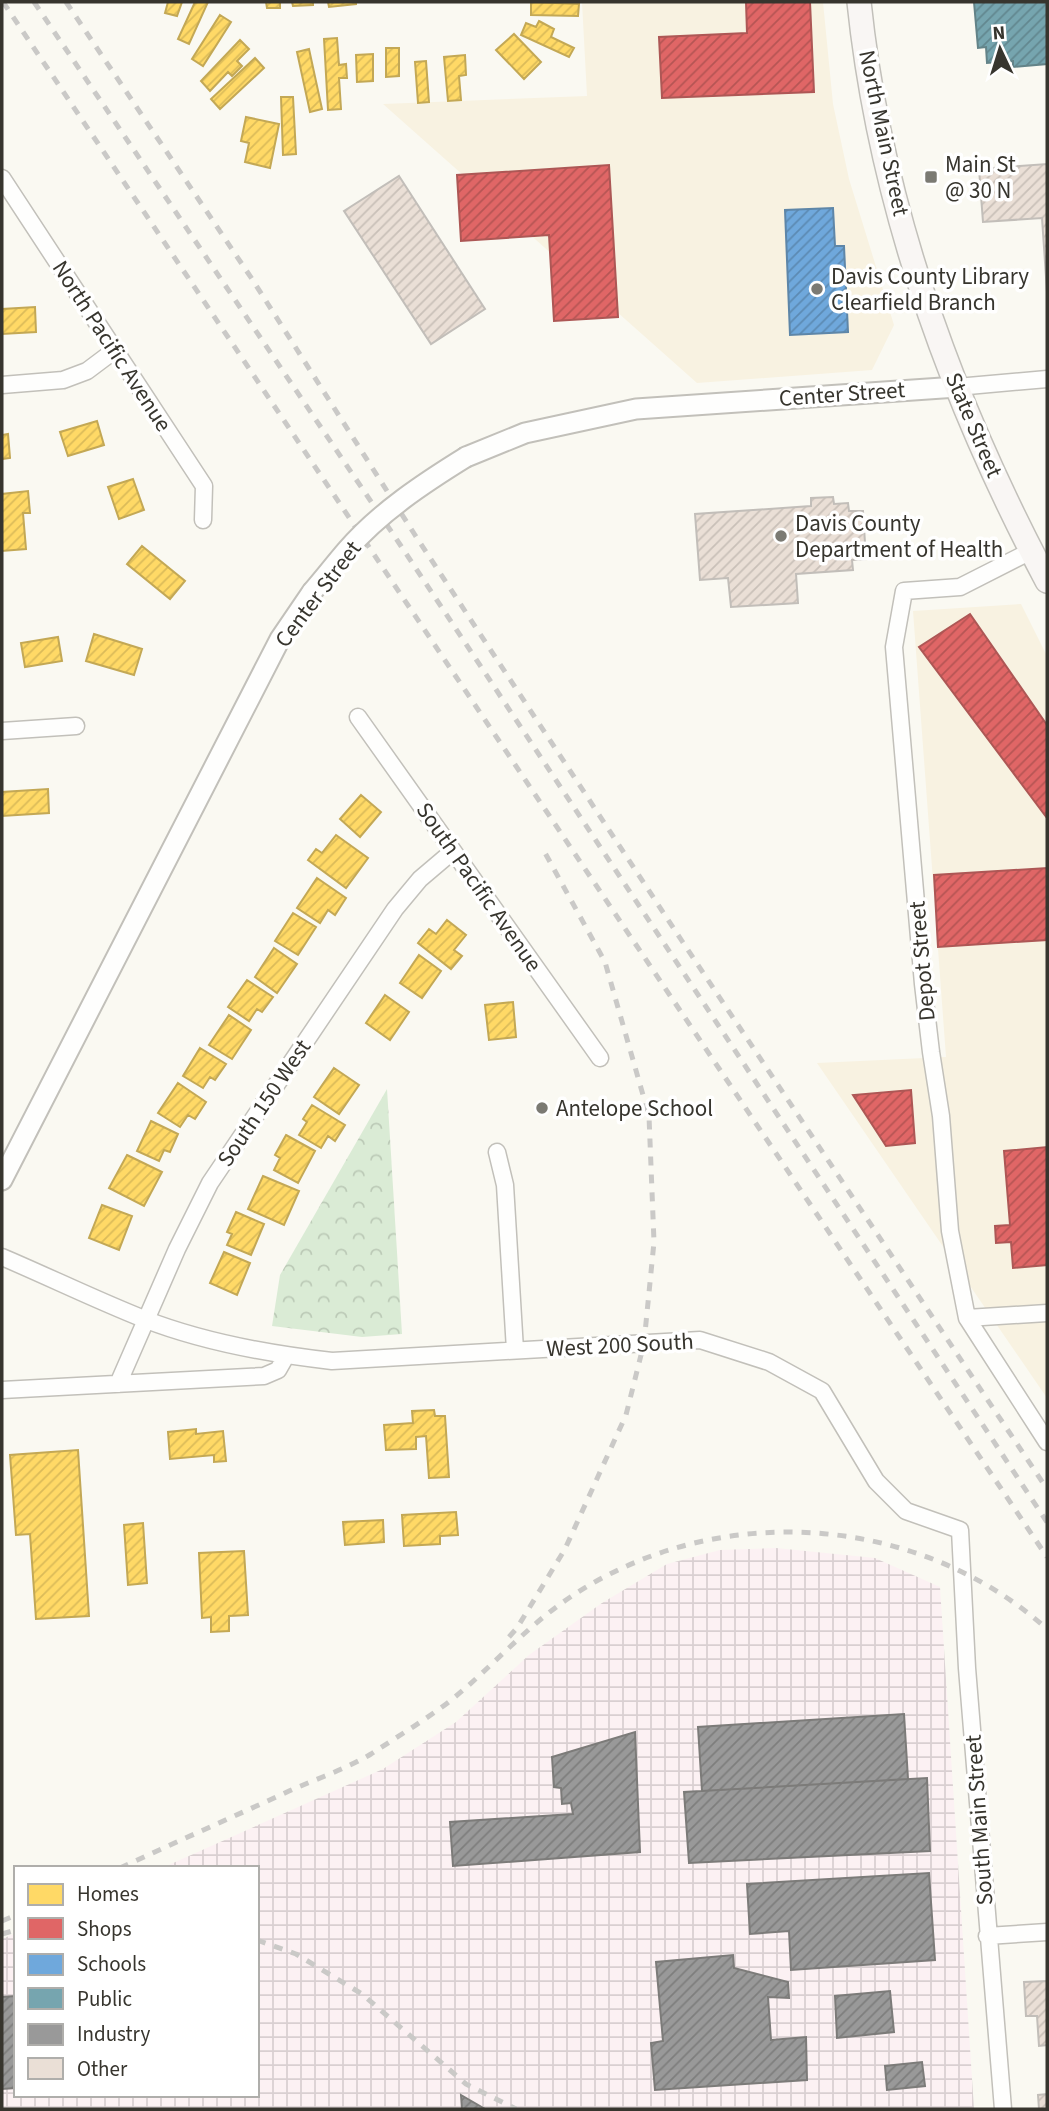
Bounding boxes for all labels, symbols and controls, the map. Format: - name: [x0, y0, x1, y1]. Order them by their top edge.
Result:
- north arrow: [965, 14, 1035, 84]
- text: N: [992, 20, 1006, 47]
- street label: North Main Street: [850, 47, 918, 219]
- place label: Main St @ 30 N: [945, 148, 1016, 207]
- marker: Main St @ 30 N: [923, 169, 939, 185]
- street label: North Pacific Avenue: [44, 254, 180, 438]
- place label: Davis County Library Clearfield Branch: [831, 260, 1029, 319]
- marker: Davis County Library Clearfield Branch: [809, 281, 825, 297]
- street label: State Street: [937, 367, 1011, 483]
- street label: Center Street: [778, 373, 906, 415]
- place label: Davis County Department of Health: [795, 507, 1003, 566]
- marker: Davis County Department of Health: [773, 528, 789, 544]
- street label: Center Street: [267, 534, 369, 654]
- street label: South Pacific Avenue: [408, 796, 550, 978]
- street label: Depot Street: [900, 899, 944, 1022]
- street label: South 150 West: [209, 1032, 319, 1173]
- place label: Antelope School: [556, 1092, 713, 1125]
- marker: Antelope School: [534, 1100, 550, 1116]
- street label: West 200 South: [545, 1325, 695, 1365]
- street label: South Main Street: [957, 1733, 1001, 1906]
- legend: [14, 1866, 259, 2097]
- text: Homes: [77, 1879, 139, 1909]
- text: Shops: [77, 1914, 132, 1944]
- text: Schools: [77, 1949, 146, 1979]
- text: Public: [77, 1984, 132, 2014]
- text: Industry: [77, 2019, 150, 2049]
- text: Other: [77, 2054, 128, 2084]

